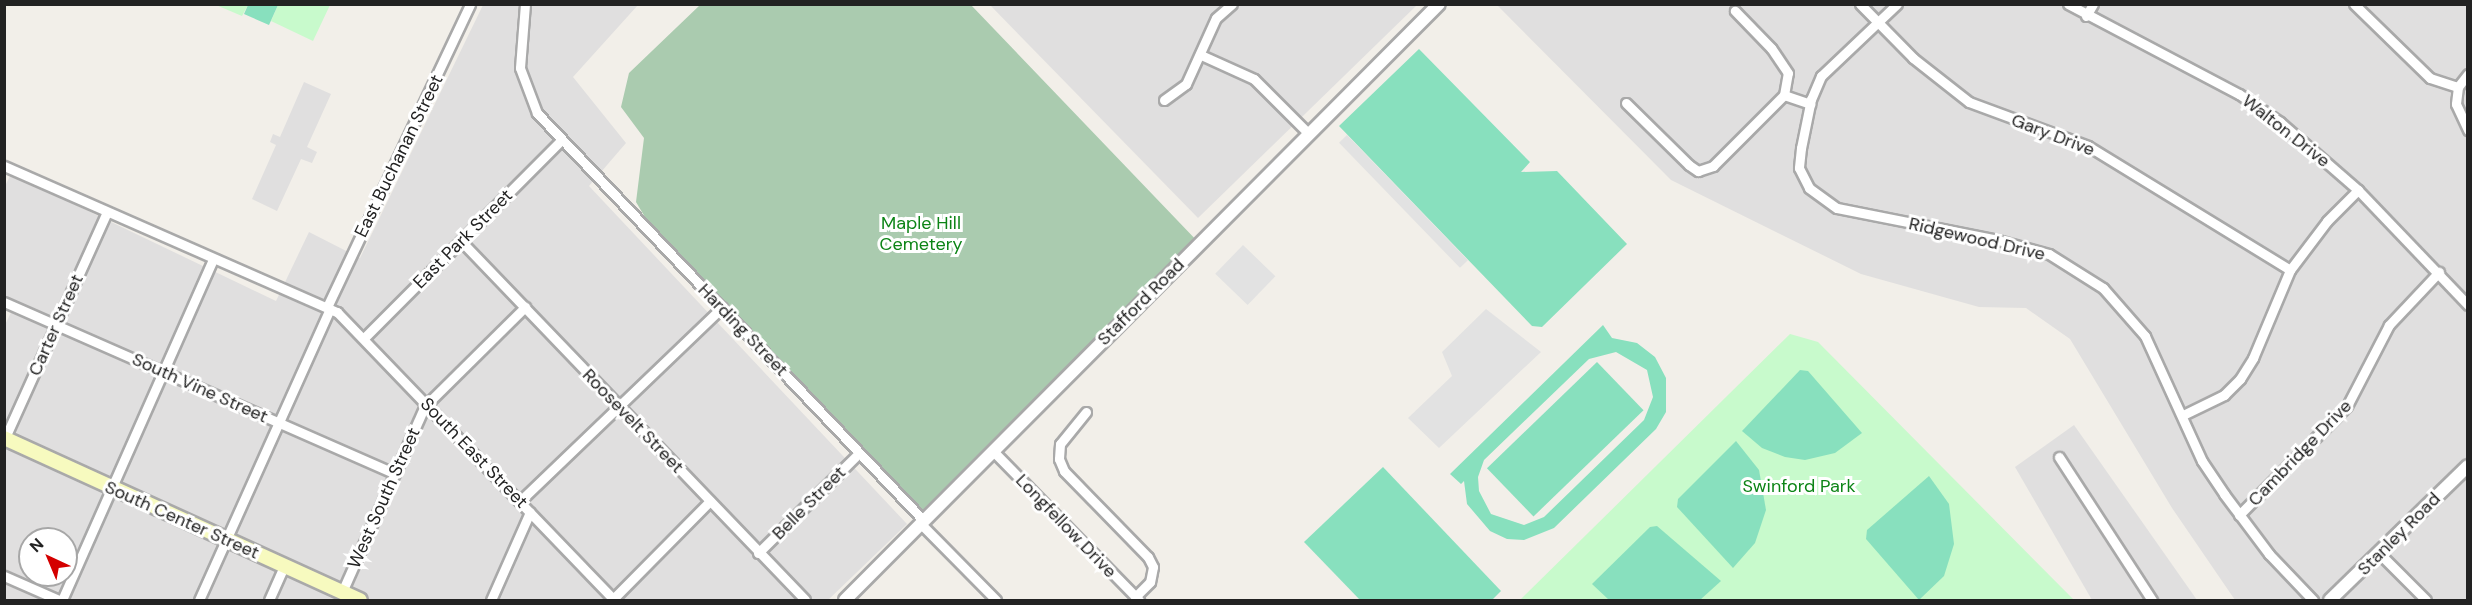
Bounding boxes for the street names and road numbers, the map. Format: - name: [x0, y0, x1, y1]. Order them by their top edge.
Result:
- street label: East Buchanan Street: [350, 71, 448, 241]
- street label: Walton Drive: [2238, 90, 2334, 172]
- street label: Gary Drive: [2008, 109, 2098, 161]
- street label: East Park Street: [409, 185, 517, 293]
- street label: Ridgewood Drive: [1907, 213, 2047, 265]
- street label: Stafford Road: [1093, 254, 1189, 350]
- street label: Carter Street: [24, 271, 88, 379]
- street label: Harding Street: [693, 279, 793, 381]
- street label: South Vine Street: [129, 348, 271, 428]
- street label: Roosevelt Street: [578, 364, 688, 478]
- street label: South East Street: [416, 393, 532, 513]
- street label: Cambridge Drive: [2244, 395, 2356, 511]
- street label: West South Street: [343, 424, 425, 572]
- street label: Belle Street: [768, 462, 850, 544]
- street label: Longfellow Drive: [1011, 470, 1121, 582]
- street label: South Center Street: [102, 476, 262, 564]
- street label: Stanley Road: [2353, 488, 2445, 580]

